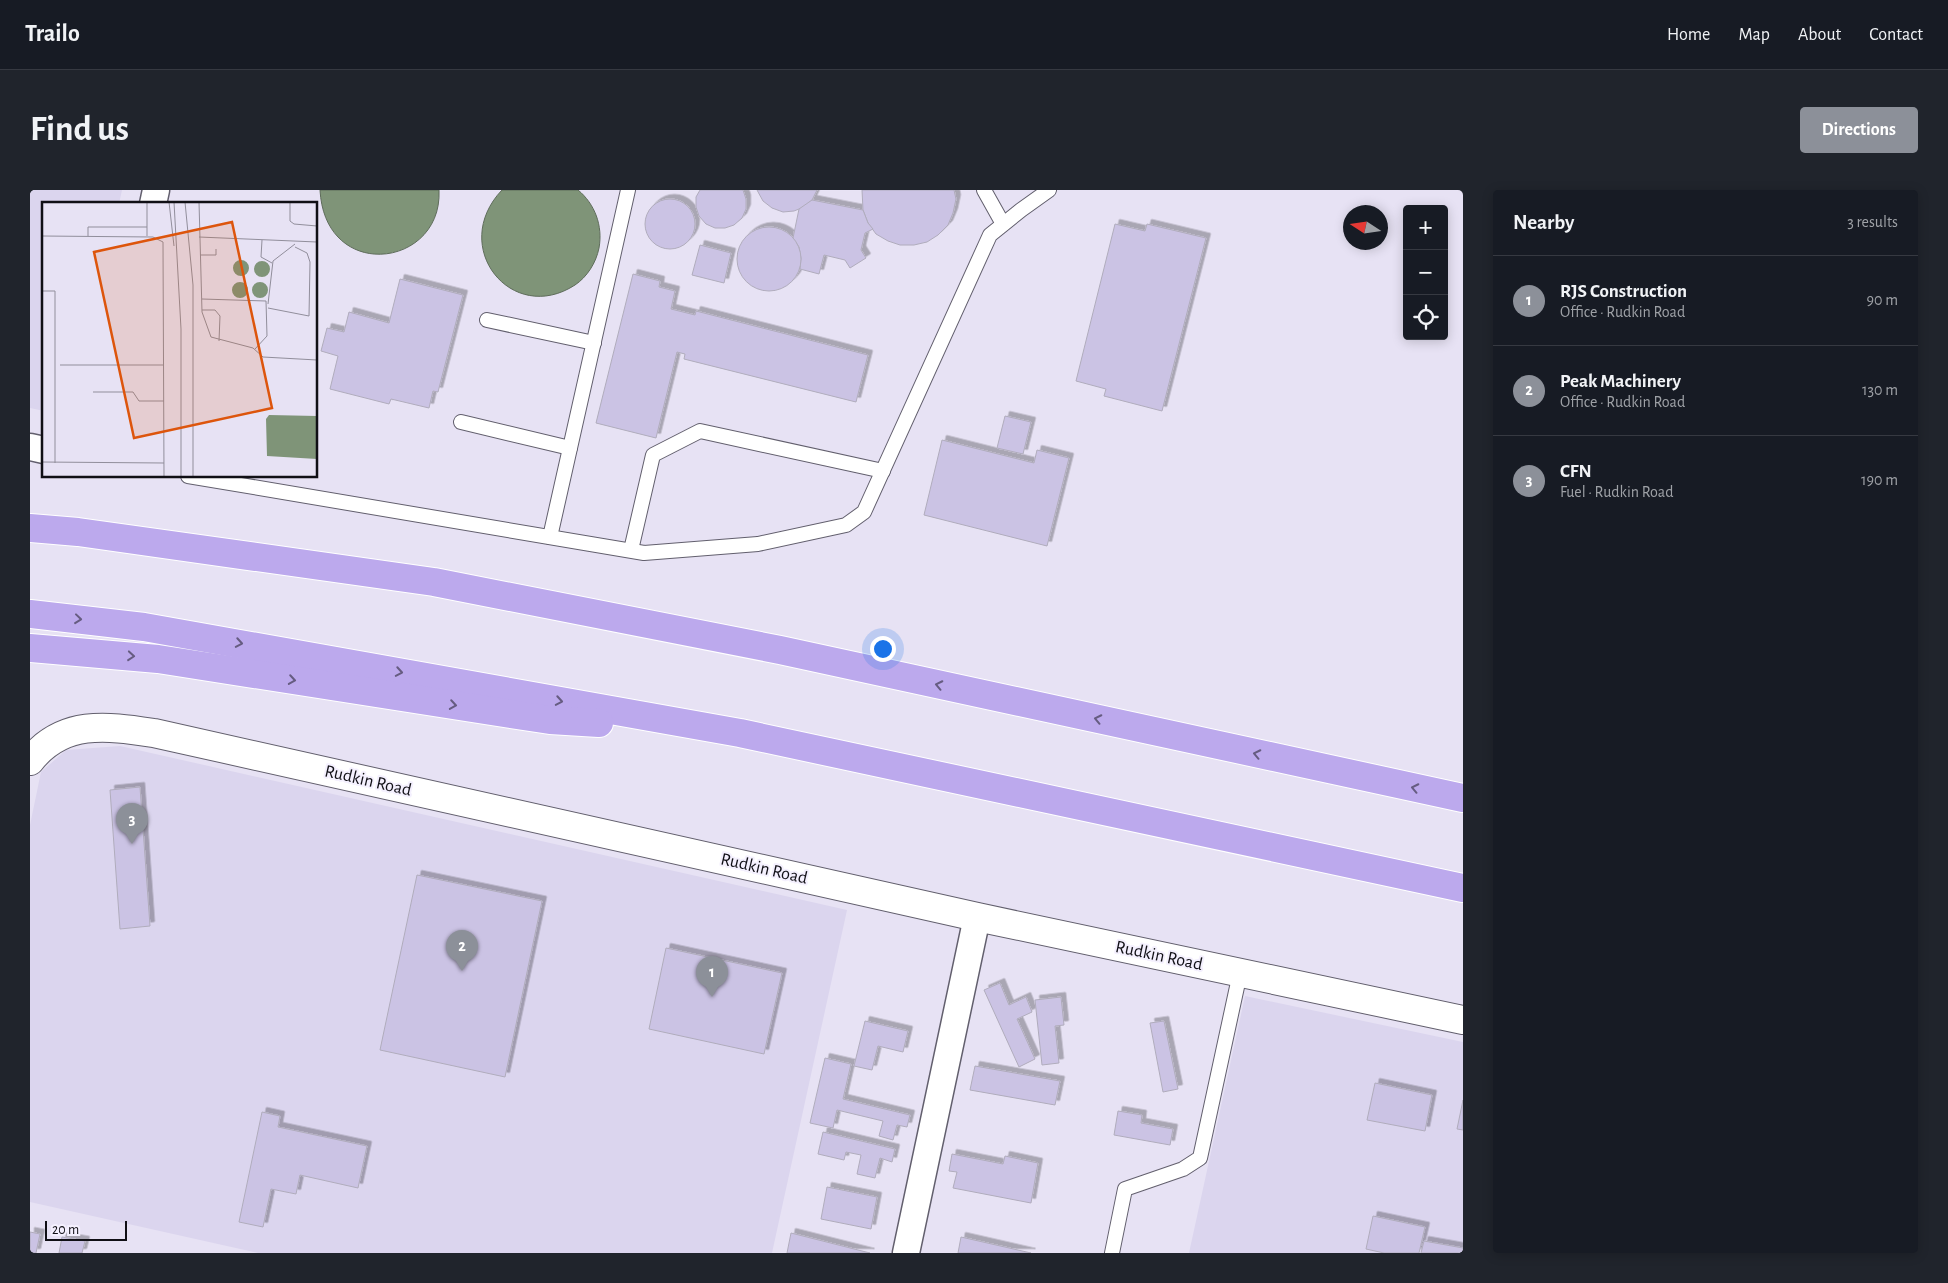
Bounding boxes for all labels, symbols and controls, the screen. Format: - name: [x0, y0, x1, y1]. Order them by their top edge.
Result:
- text: Trailo: [25, 22, 80, 46]
- text: Home: [1667, 26, 1710, 44]
- text: Map: [1738, 26, 1770, 44]
- text: About: [1798, 26, 1841, 44]
- text: Contact: [1869, 26, 1923, 44]
- button: Directions: [1800, 107, 1918, 153]
- text: Find us: [30, 112, 129, 147]
- inset map: [42, 202, 318, 478]
- north arrow: [1343, 205, 1388, 250]
- map controls: [1403, 205, 1448, 340]
- button: +: [1403, 205, 1448, 250]
- text: Nearby: [1513, 212, 1574, 233]
- text: 3 results: [1847, 214, 1898, 230]
- button: −: [1403, 250, 1448, 295]
- text: RJS Construction: [1560, 282, 1687, 301]
- text: 1: [1526, 292, 1532, 308]
- text: 90 m: [1867, 292, 1898, 308]
- button: locate: [1403, 295, 1448, 340]
- text: Office · Rudkin Road: [1560, 304, 1685, 320]
- text: Peak Machinery: [1560, 372, 1681, 391]
- text: 2: [1525, 382, 1533, 398]
- text: 130 m: [1862, 382, 1898, 398]
- text: Office · Rudkin Road: [1560, 394, 1685, 410]
- text: CFN: [1560, 462, 1592, 481]
- text: 3: [1526, 472, 1532, 488]
- text: 190 m: [1861, 472, 1898, 488]
- text: Fuel · Rudkin Road: [1560, 484, 1674, 500]
- one-way arrow: [75, 613, 83, 624]
- your location: [870, 636, 896, 662]
- one-way arrow: [235, 638, 243, 648]
- one-way arrow: [127, 651, 135, 662]
- one-way arrow: [395, 667, 403, 677]
- one-way arrow: [288, 674, 297, 684]
- one-way arrow: [934, 680, 943, 691]
- one-way arrow: [555, 695, 563, 705]
- one-way arrow: [449, 699, 457, 709]
- one-way arrow: [1093, 714, 1102, 725]
- one-way arrow: [1252, 749, 1261, 759]
- street label: Rudkin Road: [323, 762, 413, 800]
- one-way arrow: [1411, 783, 1420, 794]
- pin: 3: [116, 803, 148, 844]
- street label: Rudkin Road: [719, 850, 809, 888]
- pin: 2: [446, 930, 478, 971]
- street label: Rudkin Road: [1114, 938, 1204, 974]
- pin: 1: [696, 956, 728, 997]
- scale bar: [45, 1218, 128, 1241]
- text: 20 m: [52, 1223, 79, 1237]

